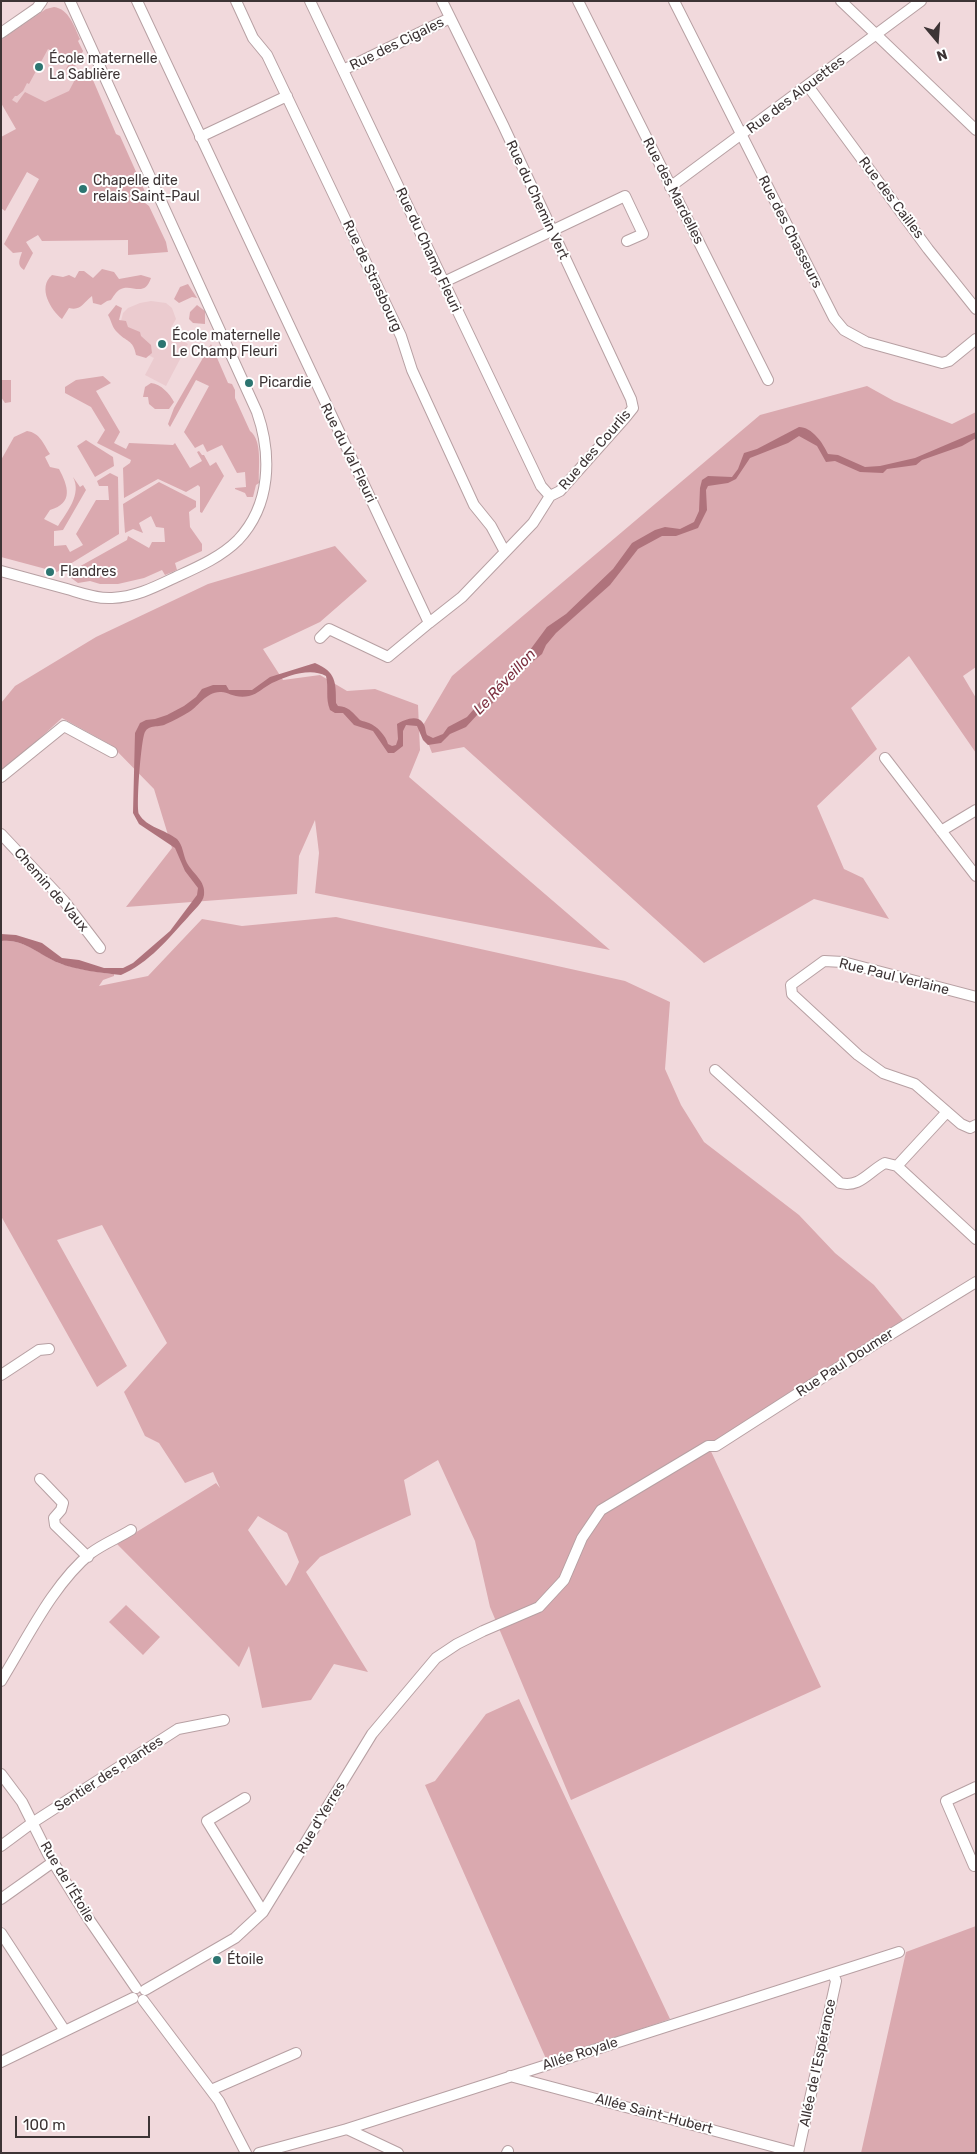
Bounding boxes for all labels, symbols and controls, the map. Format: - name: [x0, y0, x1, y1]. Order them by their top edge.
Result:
- street label: Rue des Cigales: [347, 14, 447, 74]
- north arrow: [912, 15, 962, 65]
- text: N: [934, 45, 949, 64]
- place label: École maternelle La Sablière: [49, 51, 158, 84]
- street label: Rue des Alouettes: [744, 53, 848, 137]
- marker: École maternelle La Sablière: [33, 61, 45, 73]
- street label: Rue des Mardelles: [639, 135, 707, 247]
- street label: Rue du Chemin Vert: [502, 138, 572, 262]
- street label: Rue des Cailles: [855, 154, 927, 242]
- place label: Chapelle dite relais Saint-Paul: [93, 173, 200, 206]
- street label: Rue des Chasseurs: [754, 173, 826, 291]
- marker: Chapelle dite relais Saint-Paul: [77, 183, 89, 195]
- street label: Rue du Champ Fleuri: [392, 185, 464, 315]
- street label: Rue de Strasbourg: [339, 218, 405, 334]
- place label: École maternelle Le Champ Fleuri: [172, 328, 281, 361]
- marker: École maternelle Le Champ Fleuri: [156, 338, 168, 350]
- place label: Picardie: [259, 375, 312, 391]
- marker: Picardie: [243, 377, 255, 389]
- street label: Rue du Val Fleuri: [317, 401, 379, 505]
- street label: Rue des Courlis: [556, 407, 634, 493]
- place label: Flandres: [60, 564, 116, 580]
- marker: Flandres: [44, 566, 56, 578]
- water label: Le Réveillon: [470, 645, 540, 719]
- street label: Chemin de Vaux: [10, 845, 92, 935]
- street label: Rue Paul Verlaine: [837, 955, 951, 999]
- street label: Rue Paul Doumer: [793, 1325, 897, 1401]
- street label: Sentier des Plantes: [52, 1733, 166, 1815]
- street label: Rue d'Yerres: [293, 1779, 349, 1857]
- street label: Rue de l'Étoile: [36, 1838, 98, 1926]
- place label: Étoile: [227, 1952, 263, 1968]
- marker: Étoile: [211, 1954, 223, 1966]
- street label: Allée de l'Espérance: [796, 1998, 840, 2128]
- street label: Allée Royale: [540, 2034, 620, 2074]
- street label: Allée Saint-Hubert: [593, 2090, 715, 2138]
- scale bar: [18, 2106, 152, 2138]
- text: 100 m: [23, 2116, 65, 2134]

